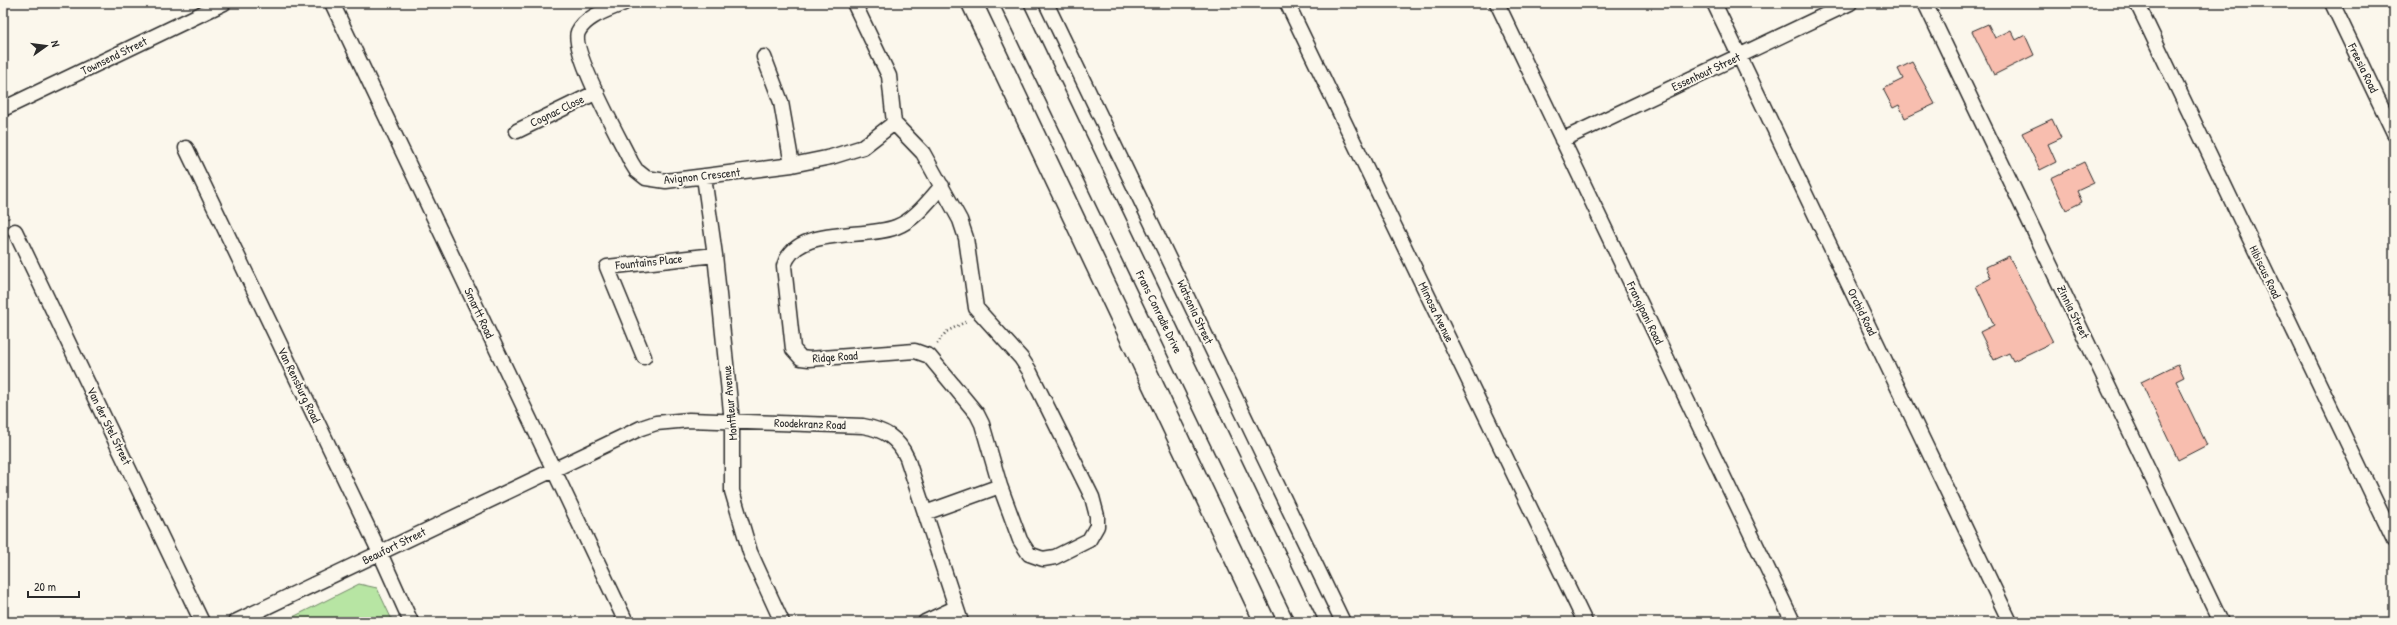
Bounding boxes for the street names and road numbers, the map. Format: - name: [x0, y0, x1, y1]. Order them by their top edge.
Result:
- street label: Townsend Street: [78, 32, 150, 79]
- street label: Freesia Road: [2344, 39, 2383, 96]
- street label: Essenhout Street: [1669, 48, 1744, 95]
- street label: Cognac Close: [527, 90, 587, 131]
- street label: Avignon Crescent: [663, 163, 742, 188]
- street label: Hibiscus Road: [2245, 242, 2286, 301]
- street label: Fountains Place: [614, 250, 683, 274]
- street label: Frans Conradie Drive: [1132, 267, 1187, 356]
- street label: Watsonia Street: [1173, 277, 1218, 348]
- street label: Frangipani Road: [1623, 278, 1668, 347]
- street label: Mimosa Avenue: [1414, 279, 1459, 345]
- street label: Zinnia Street: [2053, 282, 2094, 342]
- street label: Smartt Road: [460, 285, 499, 341]
- street label: Orchid Road: [1844, 285, 1881, 339]
- street label: Van Rensburg Road: [274, 344, 325, 426]
- street label: Ridge Road: [812, 346, 858, 367]
- street label: Montfleur Avenue: [718, 365, 741, 441]
- street label: Van der Stel Street: [83, 384, 136, 468]
- street label: Roodekranz Road: [774, 414, 847, 433]
- street label: Beaufort Street: [359, 522, 429, 568]

